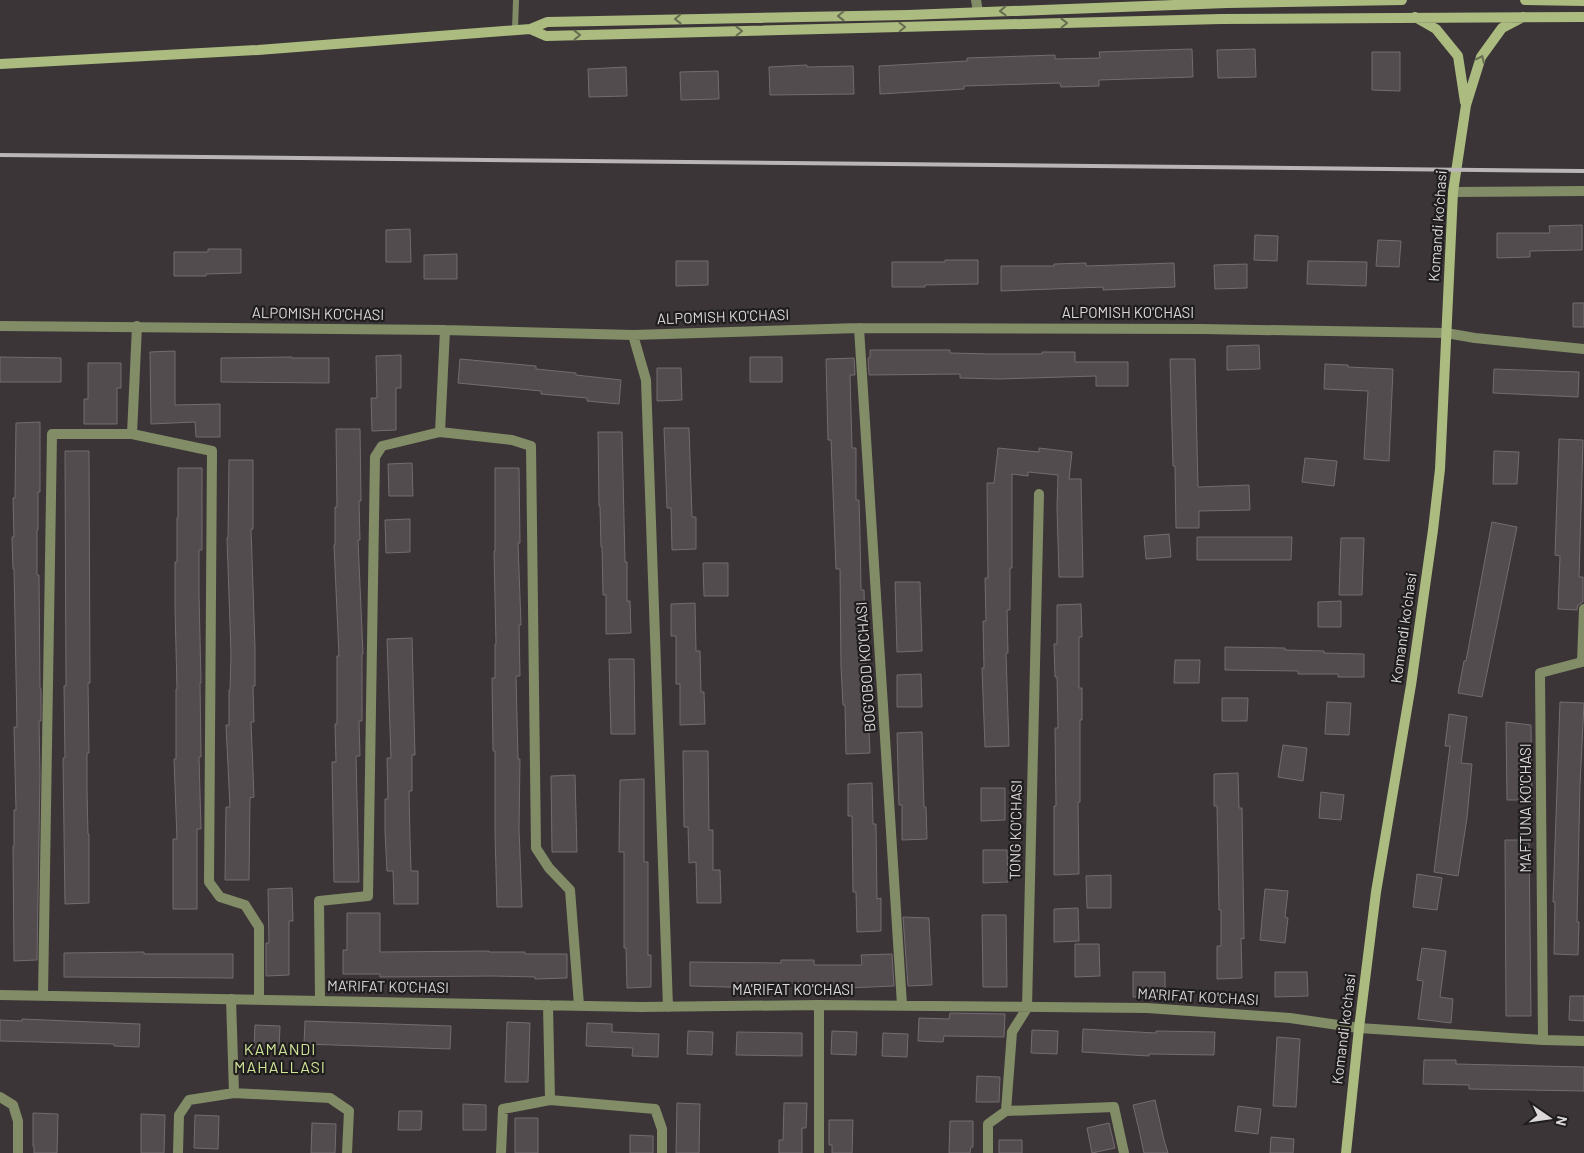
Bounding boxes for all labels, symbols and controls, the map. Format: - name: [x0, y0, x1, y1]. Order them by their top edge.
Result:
- one-way arrow: [999, 6, 1007, 17]
- one-way arrow: [837, 11, 845, 22]
- one-way arrow: [674, 14, 682, 24]
- one-way arrow: [1061, 17, 1069, 28]
- one-way arrow: [898, 22, 906, 32]
- one-way arrow: [736, 26, 744, 36]
- one-way arrow: [573, 30, 581, 41]
- one-way arrow: [1475, 56, 1485, 65]
- street label: Komandi ko‘chasi: [1424, 170, 1450, 282]
- street label: ALPOMISH KO'CHASI: [252, 303, 384, 323]
- street label: ALPOMISH KO'CHASI: [1062, 303, 1194, 321]
- street label: ALPOMISH KO'CHASI: [656, 305, 790, 327]
- street label: Komandi ko‘chasi: [1386, 571, 1420, 684]
- street label: BOG'OBOD KO'CHASI: [851, 601, 879, 733]
- street label: MAFTUNA KO'CHASI: [1516, 743, 1534, 873]
- street label: TONG KO'CHASI: [1005, 780, 1025, 880]
- street label: Komandi ko‘chasi: [1327, 972, 1359, 1085]
- street label: MA'RIFAT KO'CHASI: [327, 976, 449, 996]
- street label: MA'RIFAT KO'CHASI: [732, 980, 854, 998]
- street label: MA'RIFAT KO'CHASI: [1137, 984, 1259, 1008]
- district label: KAMANDI MAHALLASI: [234, 1039, 326, 1076]
- north arrow: [1524, 1093, 1574, 1143]
- text: N: [1553, 1115, 1571, 1127]

